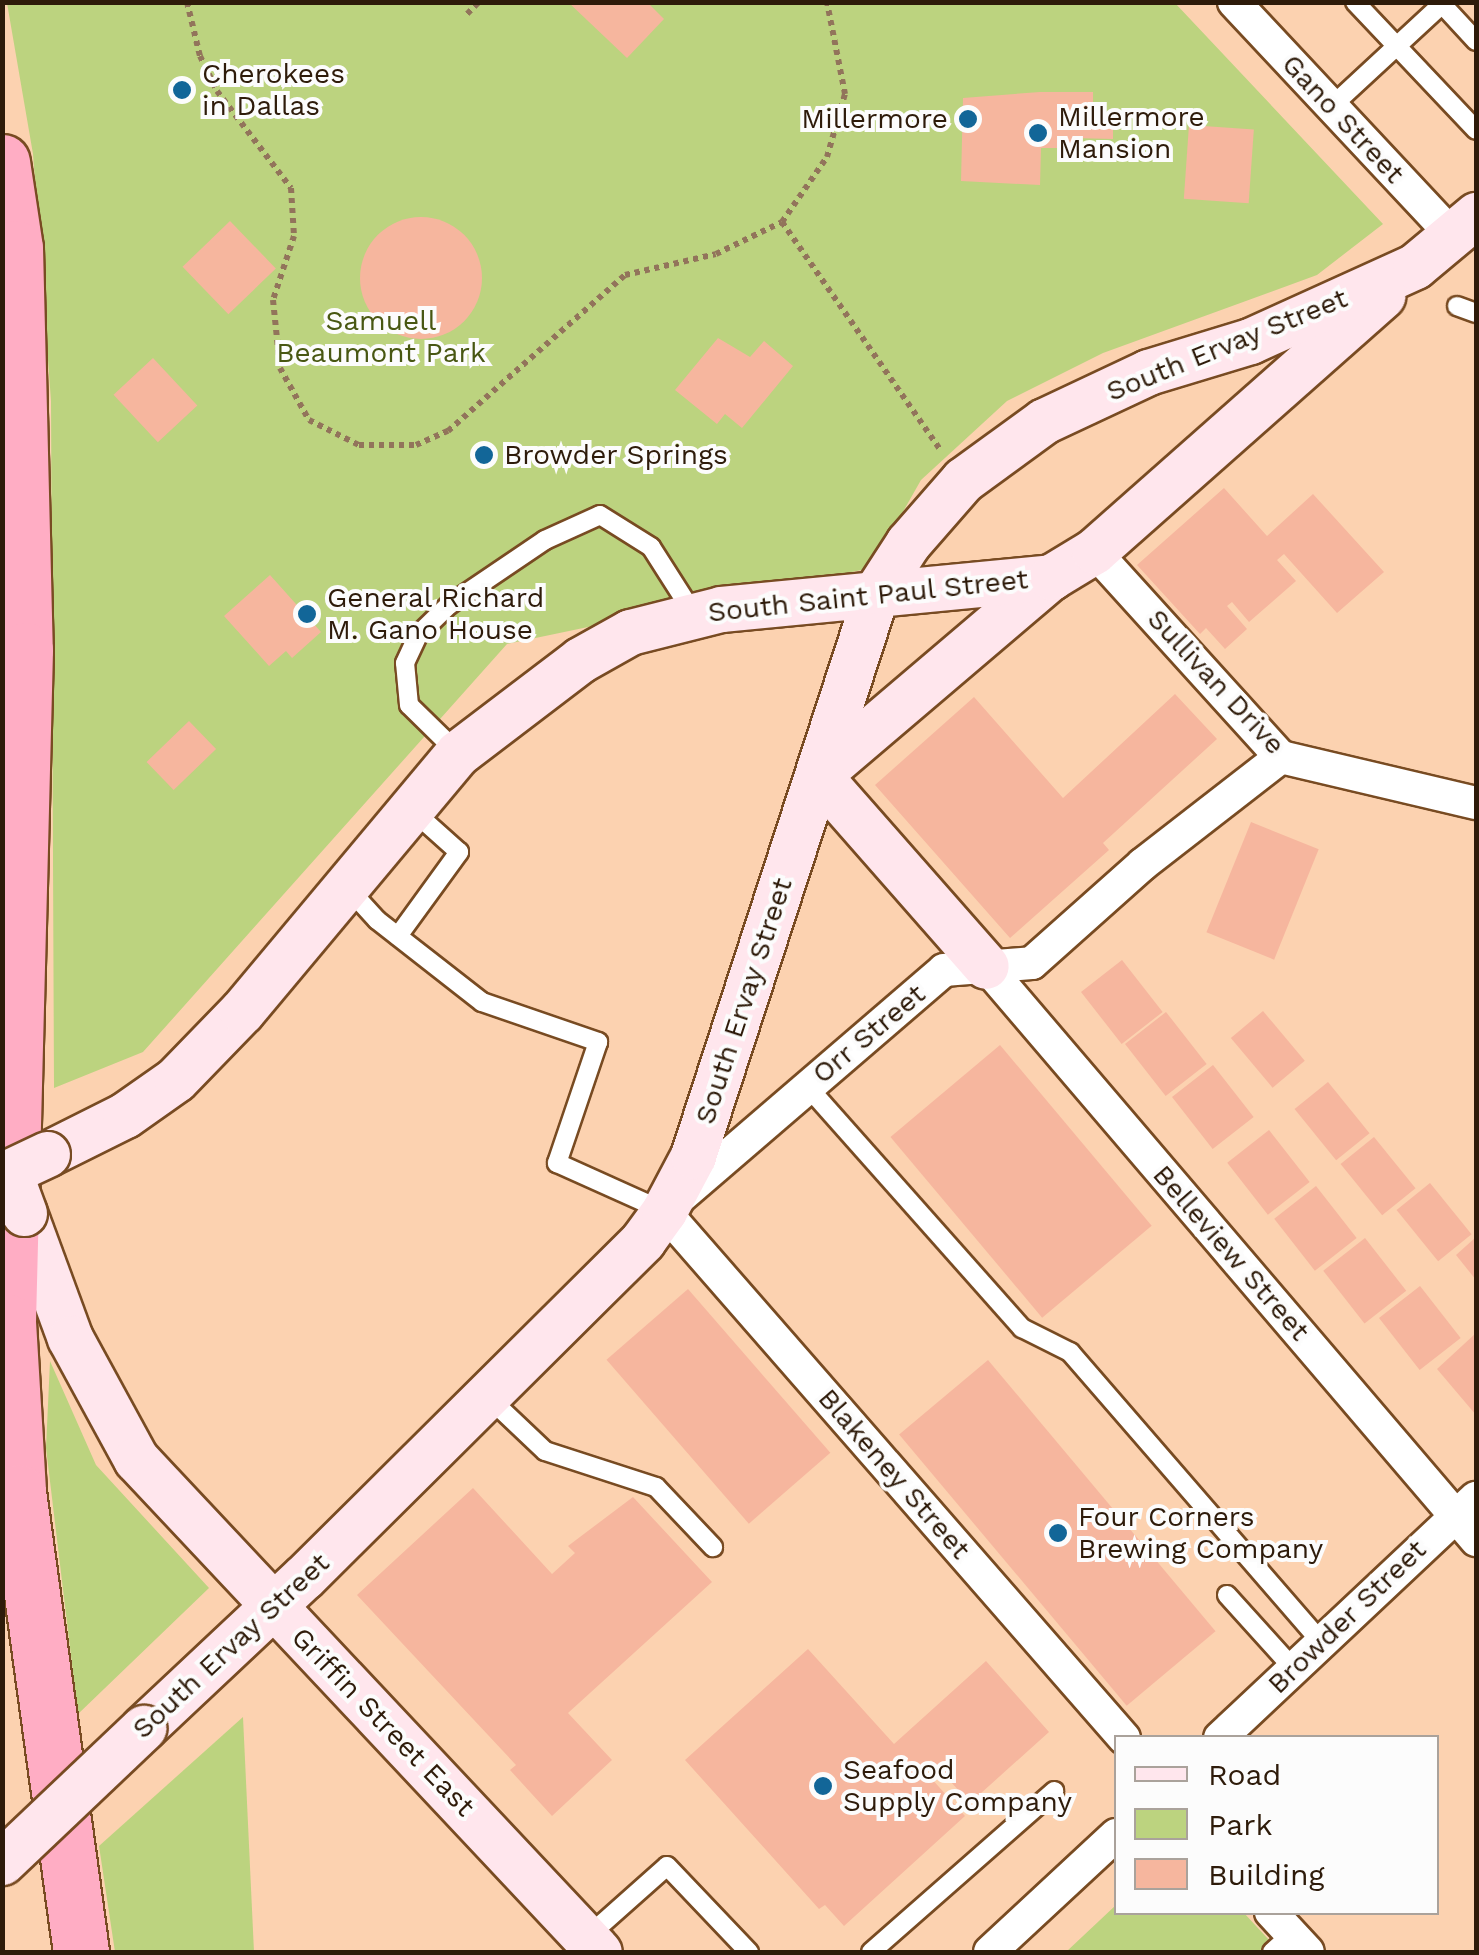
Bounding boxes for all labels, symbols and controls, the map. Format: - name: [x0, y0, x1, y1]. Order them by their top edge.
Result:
- street label: Gano Street: [1275, 48, 1411, 190]
- place label: Cherokees in Dallas: [202, 57, 345, 123]
- marker: Cherokees in Dallas: [171, 79, 193, 101]
- place label: Millermore Mansion: [1058, 100, 1205, 166]
- place label: Millermore: [801, 102, 948, 136]
- marker: Millermore: [957, 108, 979, 130]
- marker: Millermore Mansion: [1027, 122, 1049, 144]
- street label: South Ervay Street: [1101, 281, 1353, 409]
- park label: Samuell Beaumont Park: [276, 304, 486, 370]
- place label: Browder Springs: [504, 438, 728, 472]
- marker: Browder Springs: [473, 444, 495, 466]
- street label: South Saint Paul Street: [706, 562, 1030, 630]
- place label: General Richard M. Gano House: [327, 581, 545, 647]
- street label: Sullivan Drive: [1140, 602, 1292, 762]
- marker: General Richard M. Gano House: [296, 603, 318, 625]
- street label: South Ervay Street: [688, 873, 800, 1129]
- street label: Orr Street: [806, 977, 932, 1091]
- street label: Belleview Street: [1145, 1158, 1317, 1348]
- street label: Blakeney Street: [811, 1382, 977, 1566]
- place label: Four Corners Brewing Company: [1078, 1500, 1323, 1566]
- marker: Four Corners Brewing Company: [1047, 1522, 1069, 1544]
- street label: Browder Street: [1261, 1533, 1433, 1701]
- street label: South Ervay Street: [125, 1546, 337, 1746]
- street label: Griffin Street East: [284, 1621, 482, 1823]
- legend: [1114, 1735, 1439, 1915]
- place label: Seafood Supply Company: [843, 1753, 1073, 1819]
- text: Road: [1208, 1757, 1281, 1792]
- marker: Seafood Supply Company: [812, 1775, 834, 1797]
- text: Park: [1208, 1807, 1273, 1842]
- text: Building: [1208, 1857, 1325, 1892]

